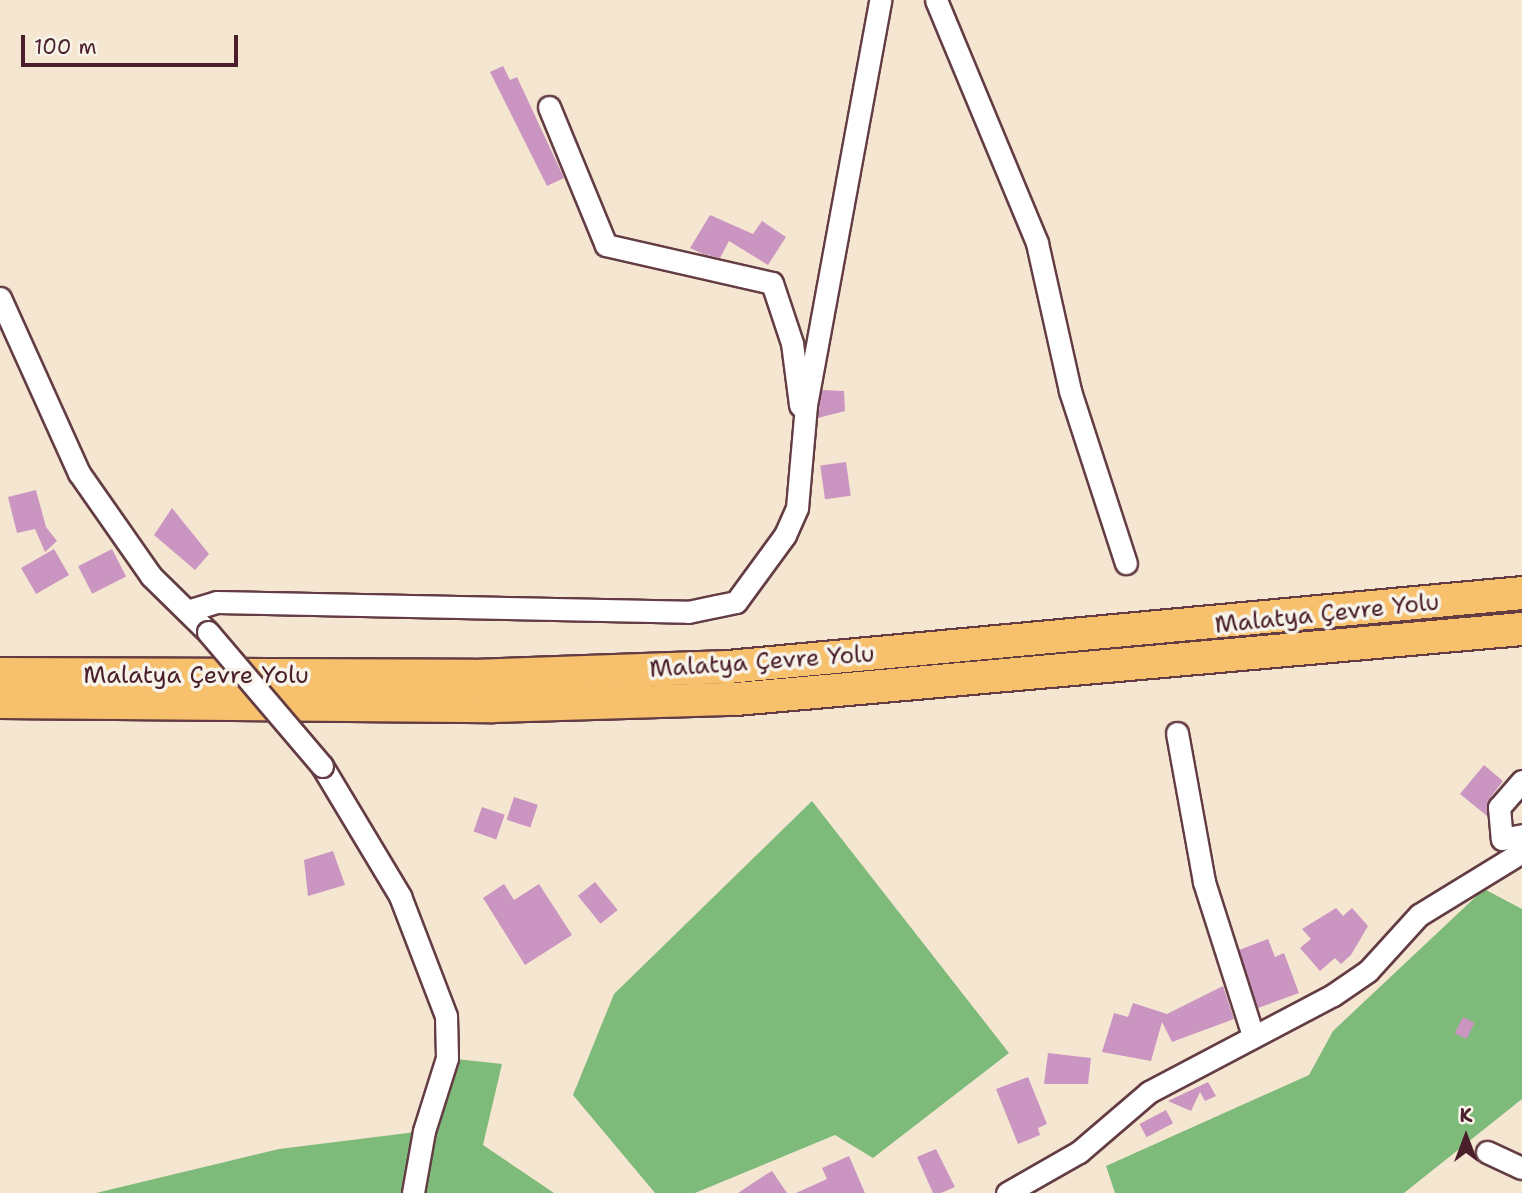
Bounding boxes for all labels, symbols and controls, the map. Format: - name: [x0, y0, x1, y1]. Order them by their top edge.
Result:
- scale bar: [24, 21, 242, 65]
- text: 100 m: [34, 33, 97, 61]
- street label: Malatya Çevre Yolu: [1213, 588, 1441, 640]
- street label: Malatya Çevre Yolu: [648, 640, 876, 684]
- street label: Malatya Çevre Yolu: [83, 662, 309, 690]
- north arrow: [1431, 1102, 1501, 1172]
- text: K: [1460, 1103, 1472, 1128]

